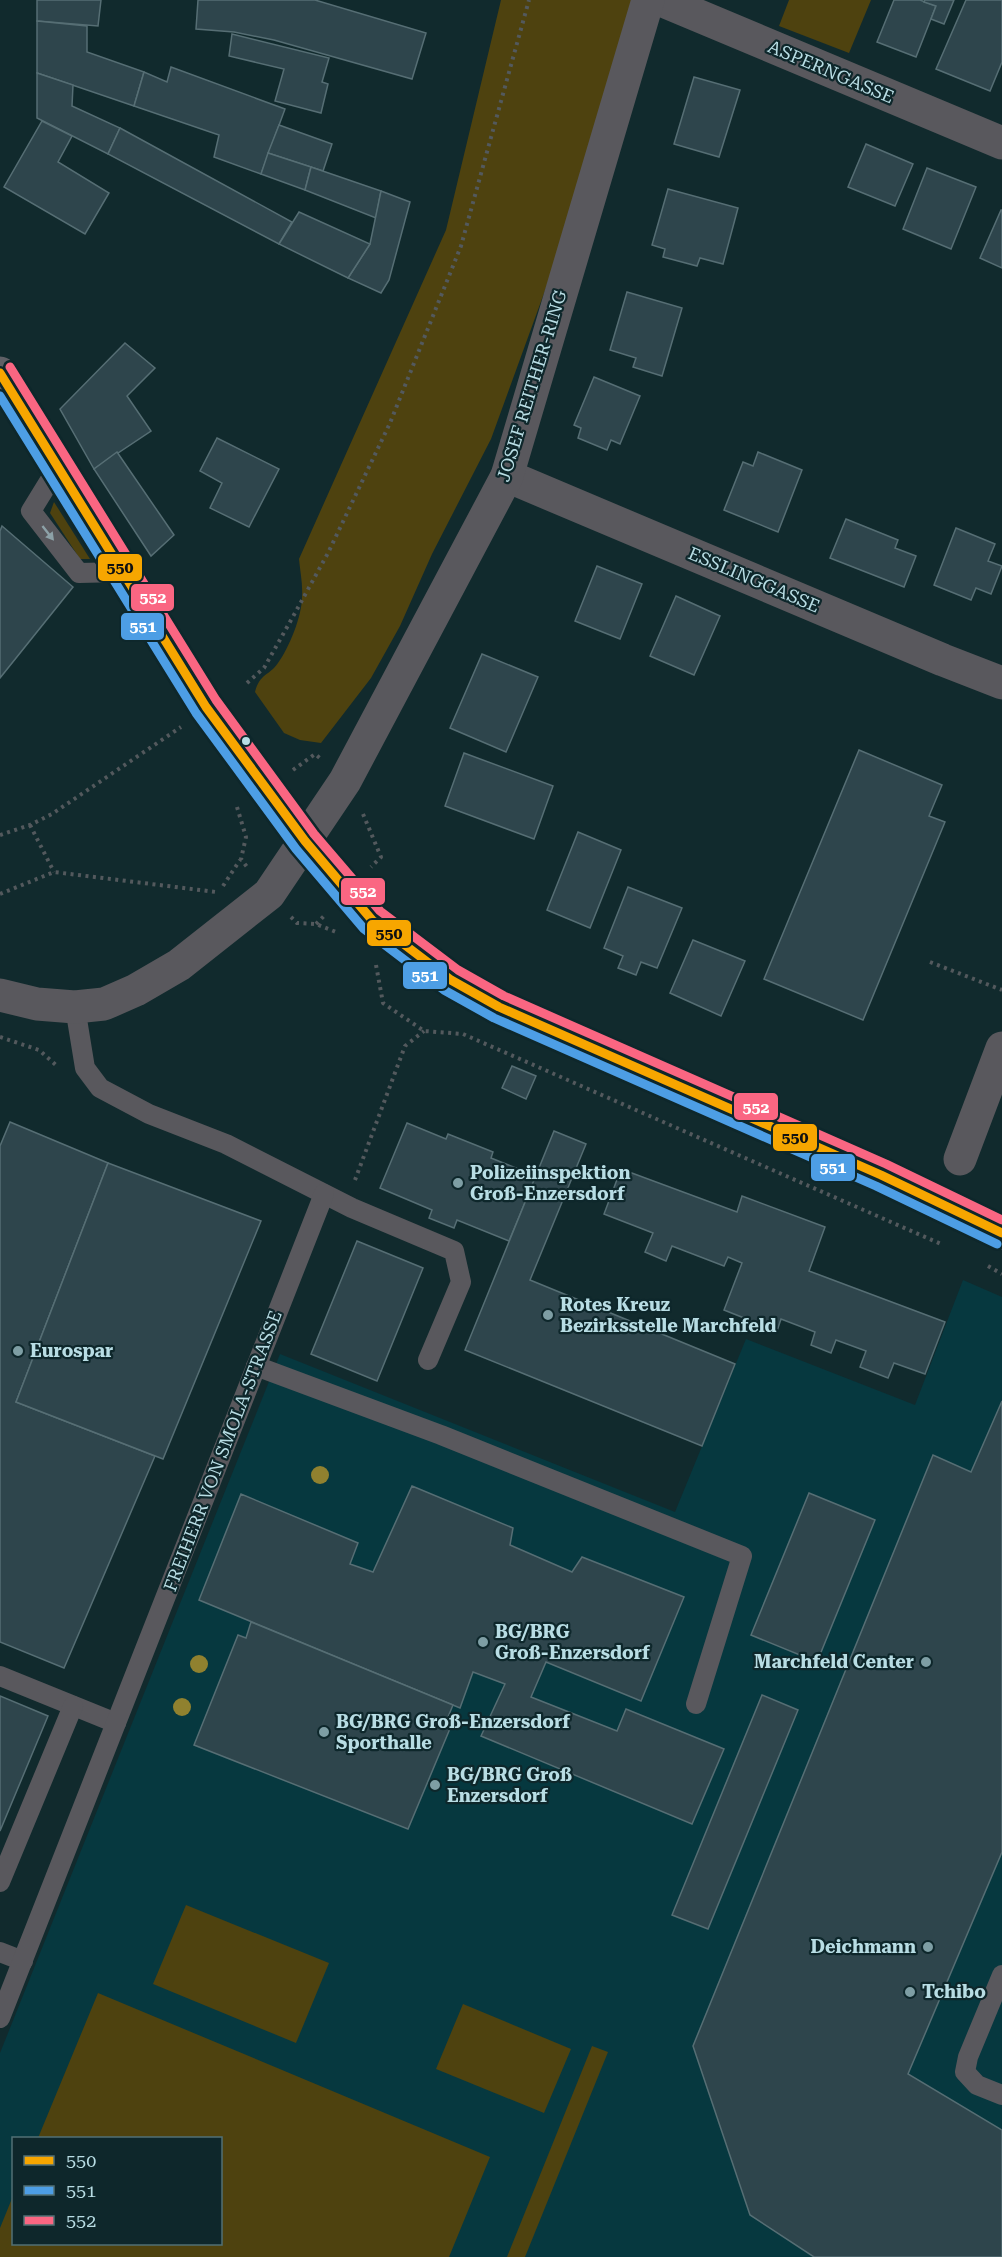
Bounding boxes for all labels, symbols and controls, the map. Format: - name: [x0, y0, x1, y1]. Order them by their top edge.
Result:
- street label: ASPERNGASSE: [765, 36, 897, 108]
- street label: JOSEF REITHER-RING: [492, 287, 571, 484]
- one-way arrow: [41, 525, 54, 541]
- street label: ESSLINGGASSE: [685, 542, 823, 617]
- line badge: 550: [97, 553, 143, 582]
- text: 550: [107, 558, 133, 577]
- line badge: 552: [130, 583, 175, 612]
- text: 552: [140, 588, 166, 607]
- line badge: 551: [120, 612, 165, 641]
- text: 551: [130, 617, 156, 636]
- unlabelled marker: [240, 735, 252, 747]
- line badge: 552: [340, 877, 386, 906]
- text: 552: [350, 882, 376, 901]
- line badge: 550: [366, 919, 412, 947]
- text: 550: [376, 924, 402, 943]
- line badge: 551: [402, 961, 448, 990]
- text: 551: [412, 966, 438, 985]
- line badge: 552: [733, 1092, 779, 1121]
- text: 552: [743, 1098, 769, 1117]
- line badge: 550: [772, 1123, 818, 1152]
- text: 550: [782, 1128, 808, 1147]
- line badge: 551: [810, 1153, 856, 1182]
- text: 551: [820, 1158, 846, 1177]
- place label: Polizeiinspektion Groß-Enzersdorf: [470, 1162, 631, 1204]
- marker: Polizeiinspektion Groß-Enzersdorf: [451, 1176, 465, 1190]
- place label: Rotes Kreuz Bezirksstelle Marchfeld: [560, 1294, 777, 1336]
- street label: FREIHERR VON SMOLA-STRASSE: [159, 1307, 286, 1594]
- marker: Rotes Kreuz Bezirksstelle Marchfeld: [541, 1308, 555, 1322]
- place label: Eurospar: [30, 1340, 113, 1361]
- marker: Eurospar: [11, 1344, 25, 1358]
- place label: BG/BRG Groß-Enzersdorf: [495, 1621, 651, 1663]
- marker: BG/BRG Groß-Enzersdorf: [476, 1635, 490, 1649]
- place label: Marchfeld Center: [754, 1651, 914, 1672]
- marker: Marchfeld Center: [919, 1655, 933, 1669]
- place label: BG/BRG Groß-Enzersdorf Sporthalle: [336, 1711, 571, 1753]
- marker: BG/BRG Groß-Enzersdorf Sporthalle: [317, 1725, 331, 1739]
- place label: BG/BRG Groß Enzersdorf: [447, 1764, 572, 1806]
- marker: BG/BRG Groß Enzersdorf: [428, 1778, 442, 1792]
- place label: Deichmann: [810, 1936, 916, 1957]
- marker: Deichmann: [921, 1940, 935, 1954]
- place label: Tchibo: [922, 1981, 986, 2002]
- marker: Tchibo: [903, 1985, 917, 1999]
- legend: [12, 2137, 222, 2245]
- text: 550: [66, 2150, 96, 2171]
- text: 551: [66, 2180, 96, 2201]
- text: 552: [66, 2210, 96, 2231]

